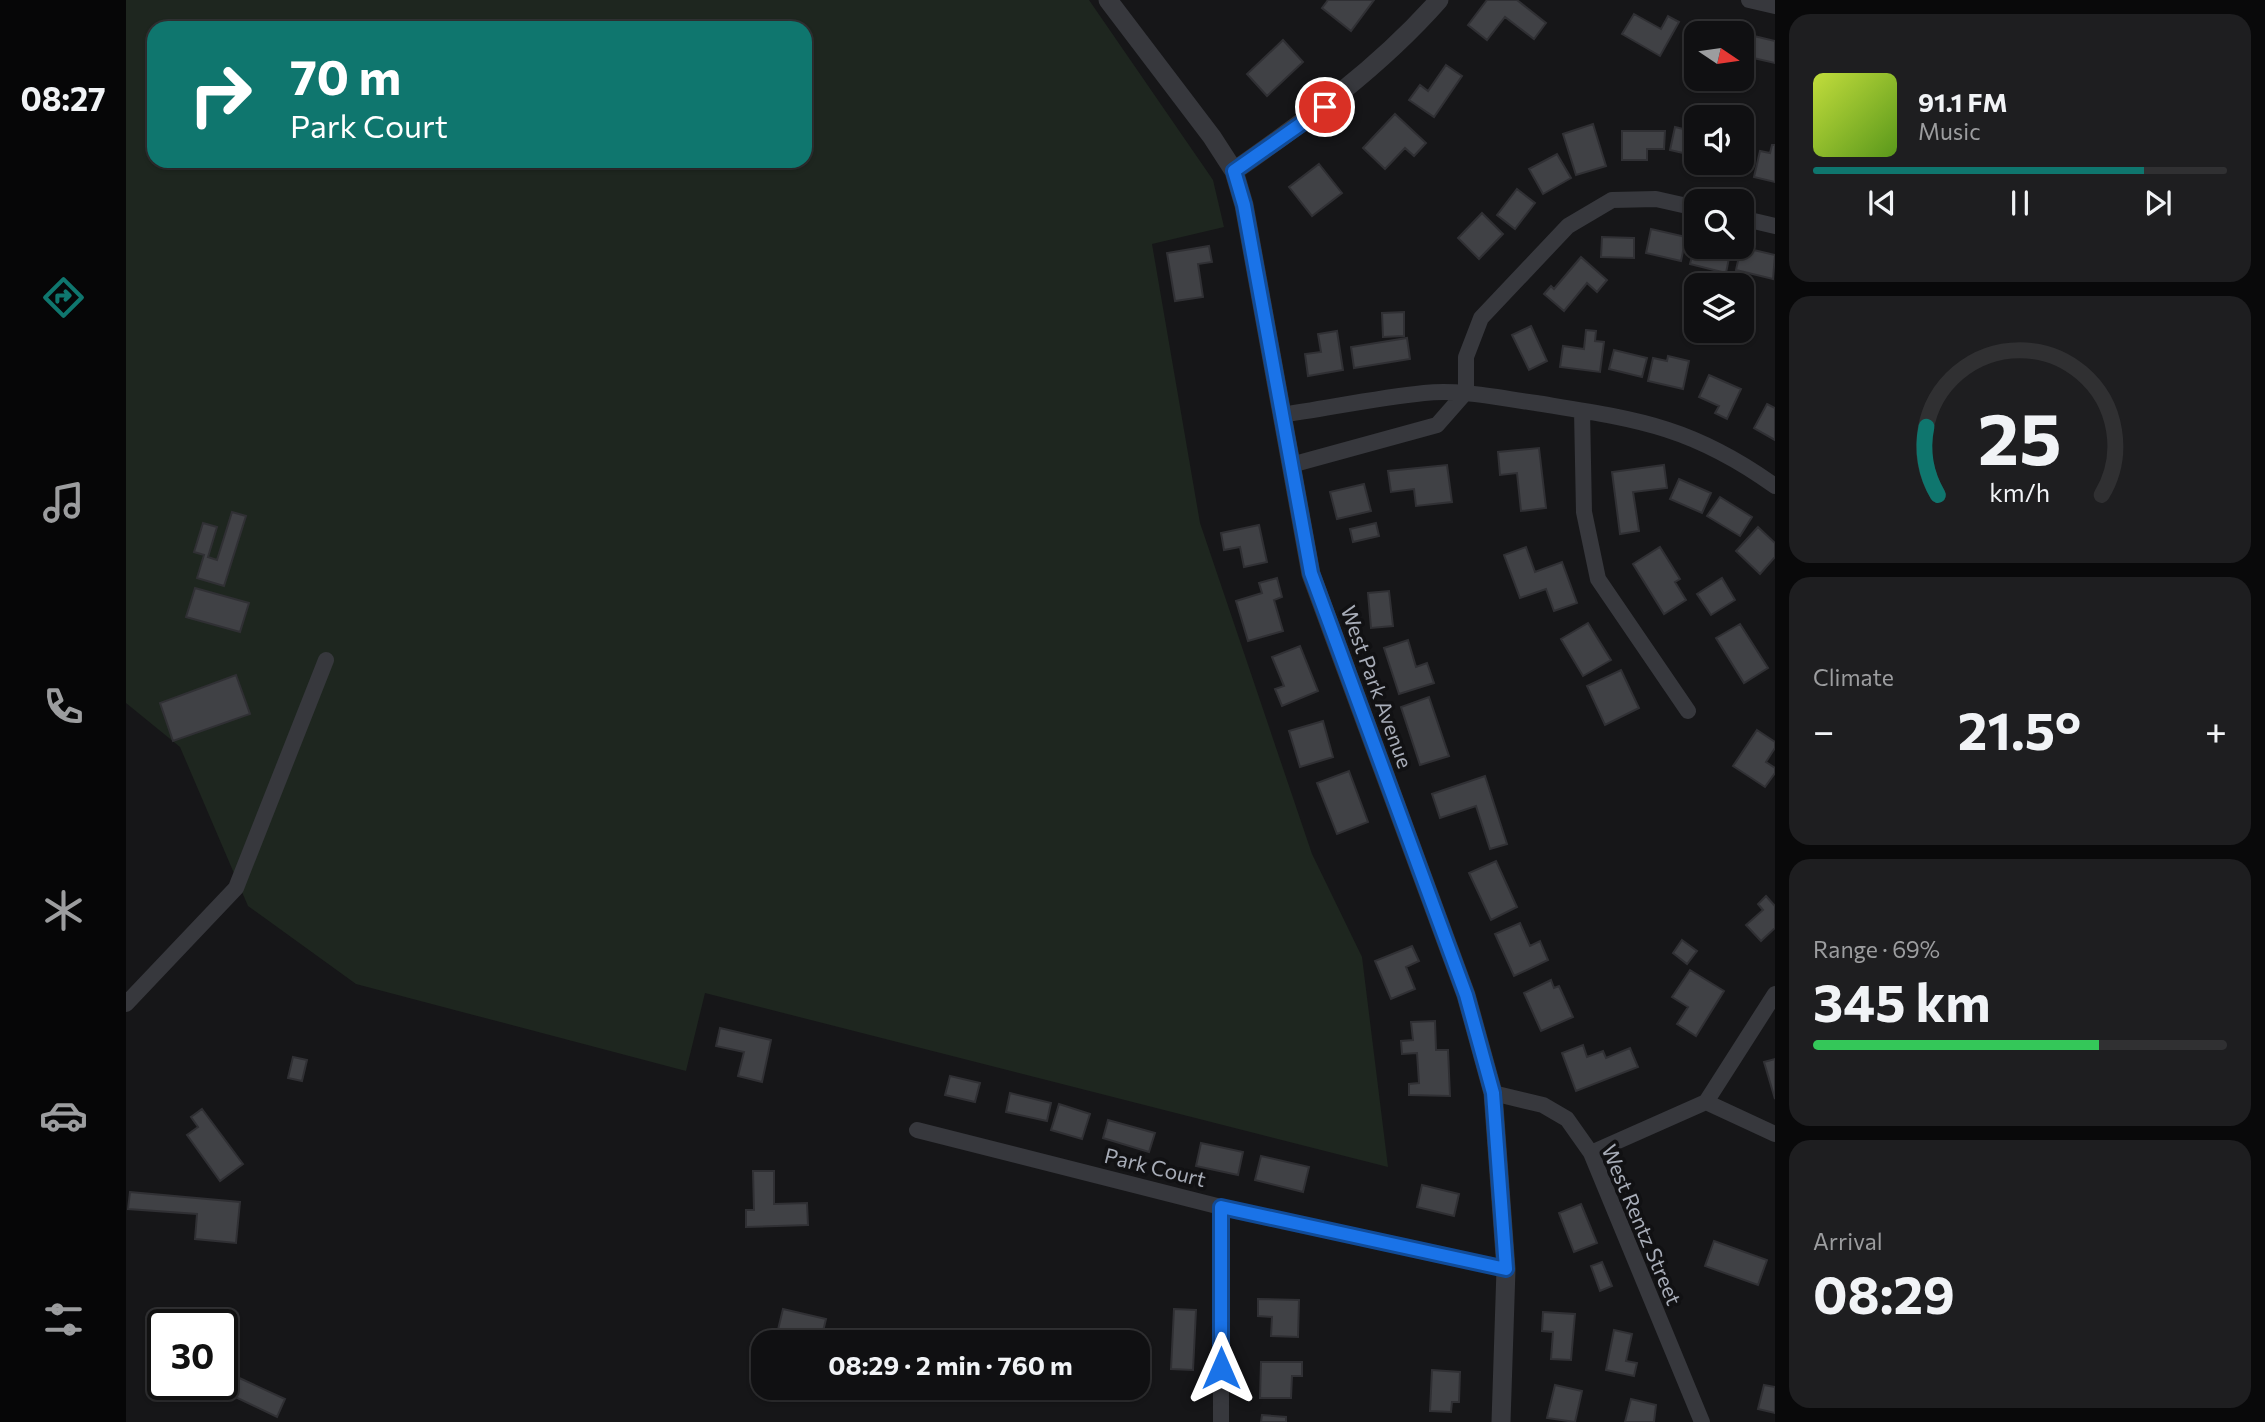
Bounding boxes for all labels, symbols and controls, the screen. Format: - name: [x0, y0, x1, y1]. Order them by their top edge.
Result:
- north arrow: [1684, 21, 1754, 91]
- map controls: [1684, 21, 1754, 343]
- text: 70 m: [290, 45, 401, 105]
- icon: right: [175, 49, 266, 140]
- pin: [1295, 77, 1355, 137]
- text: 08:27: [20, 78, 106, 118]
- text: 91.1 FM: [1918, 86, 2008, 117]
- icon: arrive: [1306, 88, 1344, 126]
- text: Park Court: [290, 105, 448, 145]
- button: sound: [1684, 105, 1754, 175]
- text: Music: [1918, 117, 1981, 145]
- icon: previous: [1863, 184, 1901, 222]
- icon: pause: [2001, 184, 2039, 222]
- icon: next: [2139, 184, 2177, 222]
- button: search: [1684, 189, 1754, 259]
- icon: directions: [39, 273, 88, 322]
- button: layers: [1684, 273, 1754, 343]
- text: 25: [1978, 392, 2062, 481]
- text: km/h: [1990, 477, 2050, 507]
- icon: music: [39, 478, 88, 527]
- street label: West Park Avenue: [1336, 602, 1418, 771]
- text: Climate: [1813, 663, 1894, 691]
- icon: phone: [39, 682, 88, 731]
- text: 21.5°: [1958, 697, 2081, 761]
- text: −: [1813, 706, 1835, 753]
- text: +: [2205, 706, 2227, 753]
- icon: climate: [39, 886, 88, 935]
- text: Range · 69%: [1813, 935, 1940, 963]
- text: 345 km: [1813, 969, 1991, 1033]
- icon: car: [39, 1091, 88, 1140]
- street label: West Rentz Street: [1597, 1140, 1688, 1308]
- street label: Park Court: [1102, 1142, 1209, 1191]
- text: Arrival: [1813, 1227, 1883, 1255]
- text: 08:29: [1813, 1261, 1955, 1325]
- icon: filters: [39, 1295, 88, 1344]
- speed limit sign: 30: [147, 1309, 238, 1400]
- position arrow: [1184, 1331, 1258, 1405]
- text: 08:29 · 2 min · 760 m: [828, 1349, 1073, 1380]

